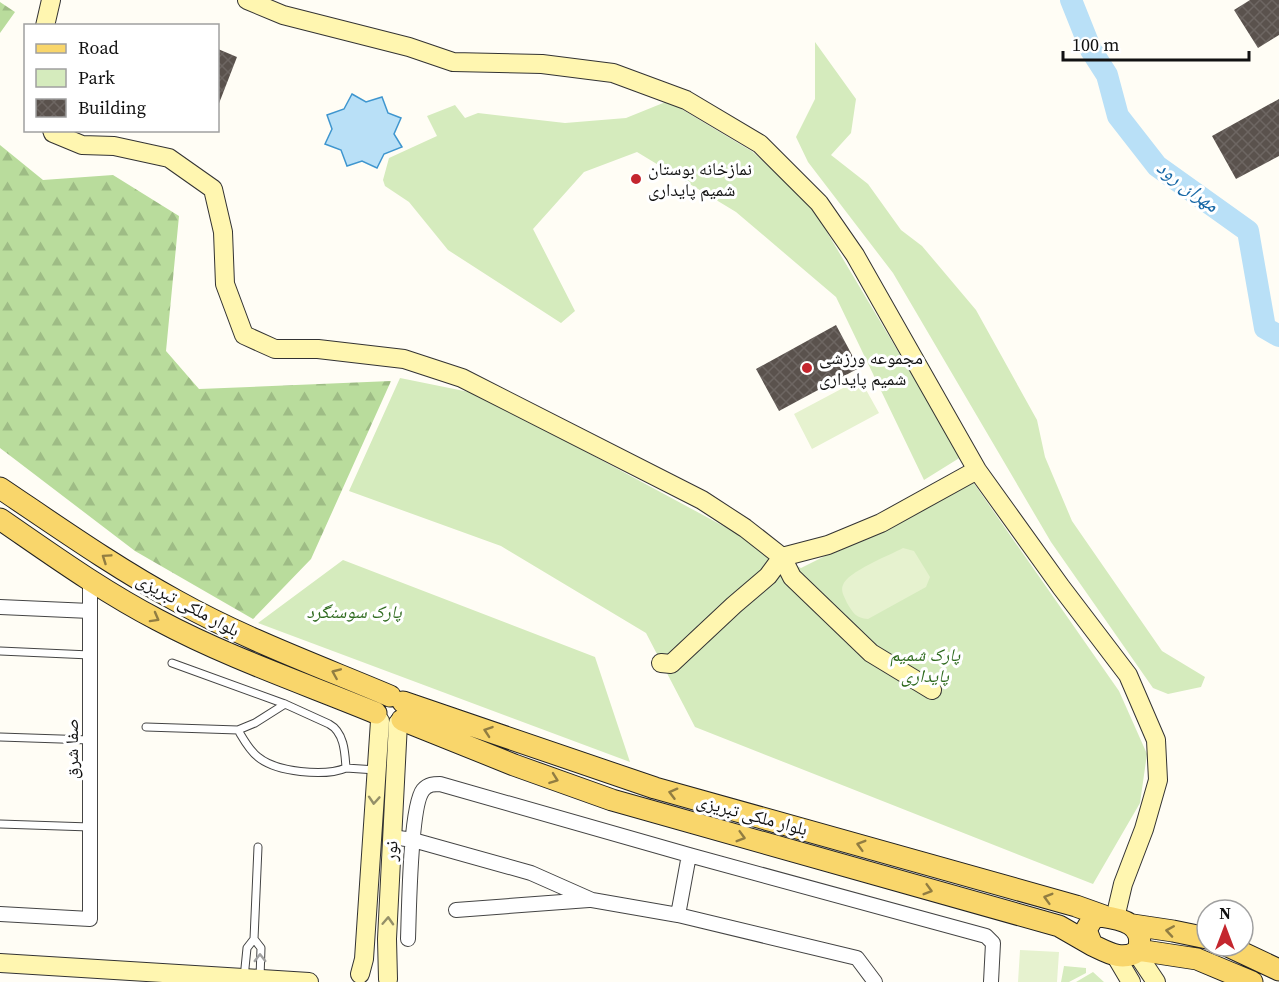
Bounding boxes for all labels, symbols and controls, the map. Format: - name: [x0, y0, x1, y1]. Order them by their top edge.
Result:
- legend: [24, 24, 219, 132]
- scale bar: [1063, 24, 1249, 62]
- text: 100 m: [1072, 32, 1119, 57]
- text: Road: [78, 35, 119, 60]
- text: Park: [78, 65, 115, 90]
- text: Building: [78, 95, 146, 120]
- water label: مهران رود: [1151, 153, 1225, 219]
- place label: نمازخانه بوستان شمیم پایداری: [648, 156, 752, 202]
- marker: نمازخانه بوستان شمیم پایداری: [629, 172, 643, 186]
- place label: مجموعه ورزشی شمیم پایداری: [819, 345, 923, 391]
- marker: مجموعه ورزشی شمیم پایداری: [800, 361, 814, 375]
- one-way arrow: [101, 554, 112, 565]
- street label: بلوار ملکى تبریزى: [132, 567, 244, 642]
- park label: پارک سوسنگرد: [306, 599, 402, 624]
- one-way arrow: [149, 611, 159, 622]
- park label: پارک شمیم پایداری: [890, 642, 961, 688]
- one-way arrow: [331, 668, 342, 680]
- street label: صفا شرق: [59, 719, 84, 779]
- one-way arrow: [483, 726, 494, 738]
- one-way arrow: [548, 772, 559, 785]
- one-way arrow: [668, 788, 679, 800]
- street label: بلوار ملکى تبریزى: [694, 788, 810, 841]
- one-way arrow: [368, 796, 381, 805]
- one-way arrow: [735, 829, 745, 842]
- street label: نور: [377, 840, 404, 863]
- one-way arrow: [856, 840, 867, 852]
- one-way arrow: [923, 882, 933, 895]
- one-way arrow: [1044, 893, 1054, 905]
- north arrow: [1195, 898, 1255, 958]
- text: N: [1219, 902, 1231, 924]
- one-way arrow: [381, 916, 394, 925]
- one-way arrow: [1166, 925, 1175, 937]
- one-way arrow: [254, 954, 266, 963]

